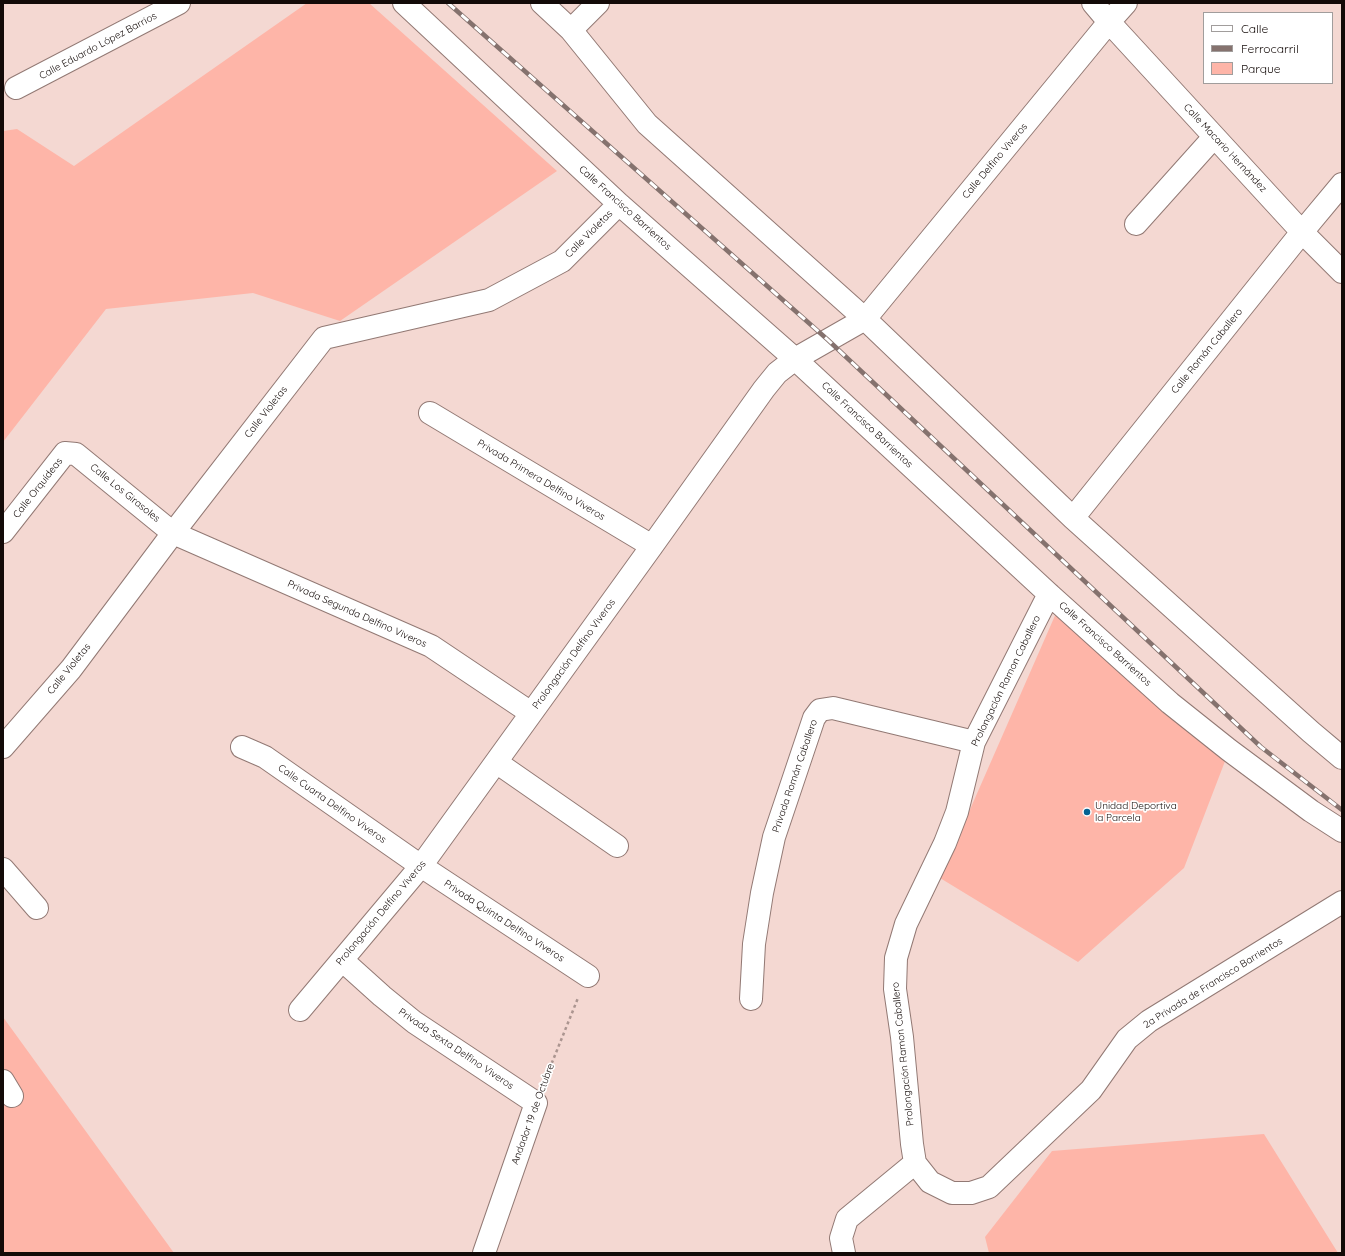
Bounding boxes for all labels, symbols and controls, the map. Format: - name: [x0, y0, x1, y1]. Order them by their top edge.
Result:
- street label: Calle Eduardo López Barrios: [37, 10, 159, 82]
- legend: [1203, 12, 1333, 84]
- text: Calle: [1241, 21, 1268, 36]
- text: Ferrocarril: [1241, 41, 1299, 56]
- text: Parque: [1241, 61, 1281, 76]
- street label: Calle Macario Hernández: [1181, 101, 1269, 195]
- street label: Calle Delfino Viveros: [960, 121, 1030, 201]
- street label: Calle Francisco Barrientos: [576, 163, 674, 253]
- street label: Calle Violetas: [563, 208, 615, 260]
- street label: Calle Román Caballero: [1169, 306, 1245, 396]
- street label: Calle Francisco Barrientos: [819, 380, 915, 470]
- street label: Calle Violetas: [242, 384, 290, 440]
- street label: Privada Primera Delfino Viveros: [475, 437, 607, 523]
- street label: Calle Orquídeas: [11, 455, 65, 521]
- street label: Calle Los Girasoles: [88, 461, 162, 525]
- street label: Privada Segunda Delfino Viveros: [285, 578, 429, 650]
- street label: Prolongación Delfino Viveros: [530, 597, 618, 711]
- street label: Calle Francisco Barrientos: [1056, 599, 1154, 689]
- street label: Prolongación Ramon Caballero: [969, 613, 1043, 749]
- street label: Calle Violetas: [45, 641, 93, 697]
- street label: Privada Román Caballero: [770, 718, 820, 834]
- street label: Calle Cuarta Delfino Viveros: [276, 762, 388, 846]
- place label: Unidad Deportiva la Parcela: [1095, 800, 1177, 824]
- marker: Unidad Deportiva la Parcela: [1082, 807, 1092, 817]
- street label: Prolongación Delfino Viveros: [334, 858, 428, 968]
- street label: Privada Quinta Delfino Viveros: [442, 878, 566, 964]
- street label: 2a Privada de Francisco Barrientos: [1141, 935, 1285, 1031]
- street label: Prolongación Ramon Caballero: [889, 981, 917, 1127]
- street label: Privada Sexta Delfino Viveros: [396, 1006, 516, 1092]
- street label: Andador 19 de Octubre: [509, 1062, 557, 1166]

